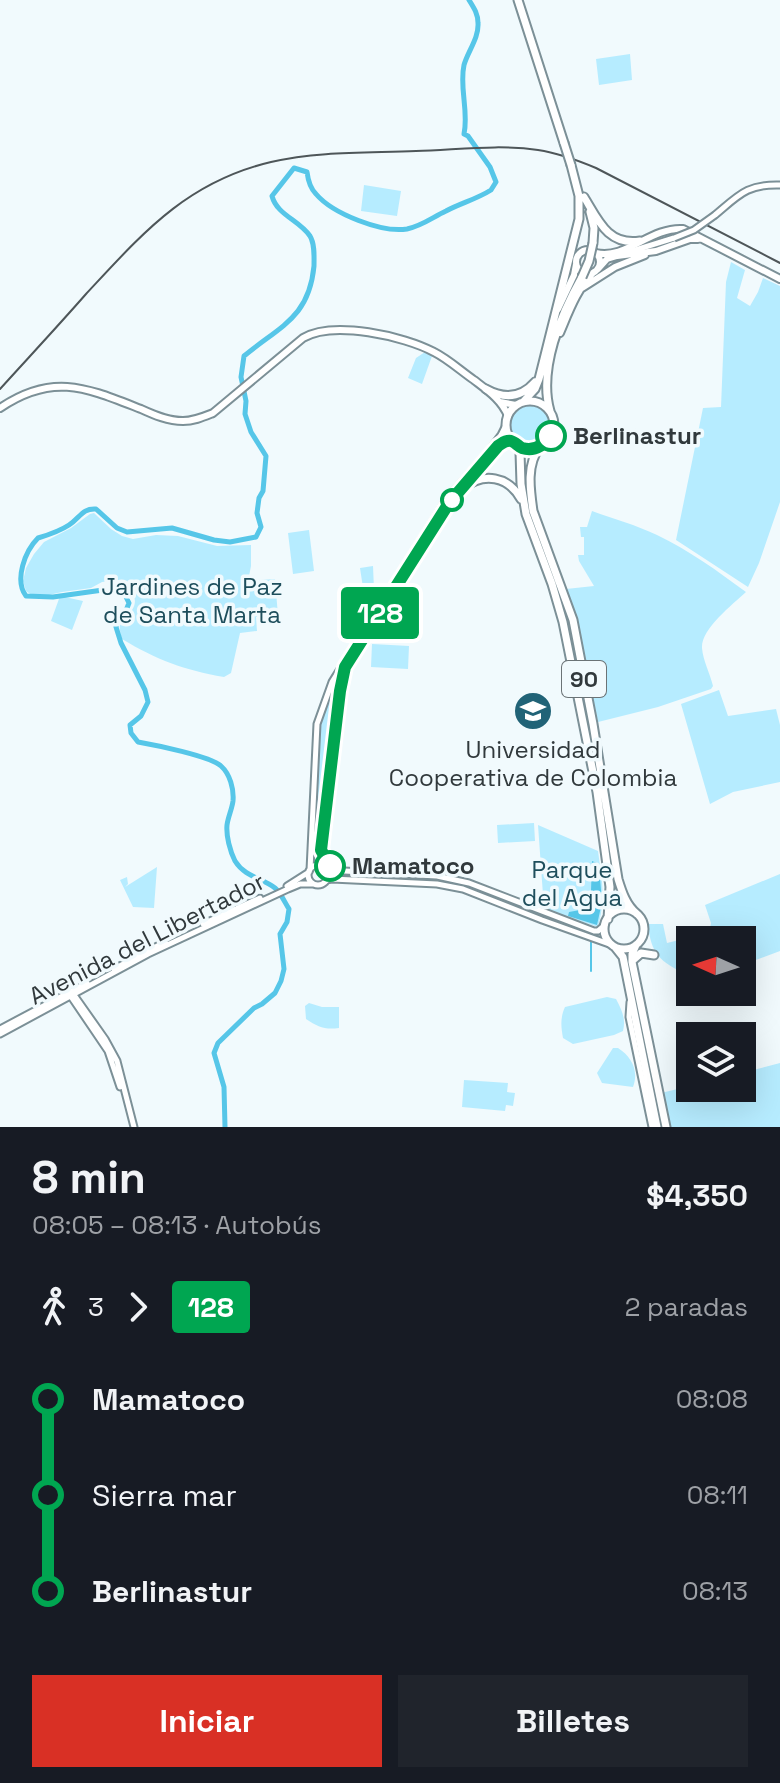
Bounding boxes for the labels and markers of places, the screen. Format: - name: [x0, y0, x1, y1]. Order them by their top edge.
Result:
- place label: Berlinastur: [573, 420, 701, 451]
- marker: Berlinastur: [536, 421, 566, 451]
- unlabelled marker: [441, 489, 463, 511]
- school or university icon: Universidad Cooperativa de Colombia: [512, 690, 554, 732]
- place label: Universidad Cooperativa de Colombia: [389, 734, 677, 793]
- place label: Mamatoco: [352, 850, 475, 881]
- marker: Mamatoco: [315, 851, 345, 881]

